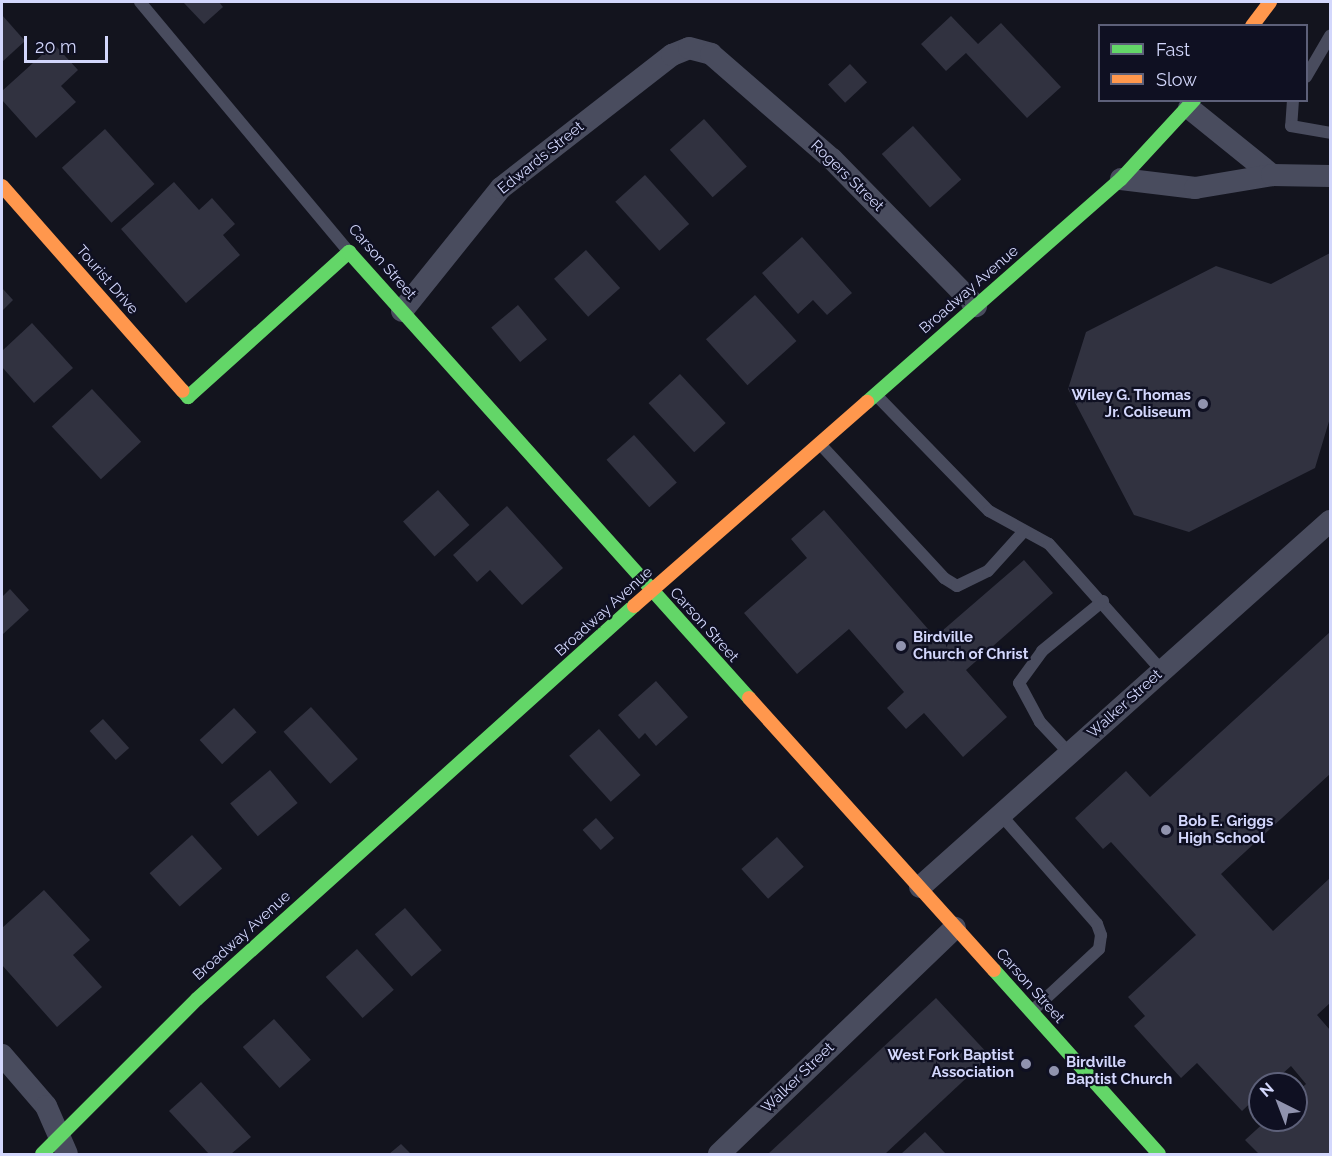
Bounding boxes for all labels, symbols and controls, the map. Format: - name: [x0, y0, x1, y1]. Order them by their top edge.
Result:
- scale bar: [27, 24, 111, 62]
- legend: [1098, 24, 1308, 102]
- text: 20 m: [35, 36, 77, 57]
- text: Fast: [1156, 39, 1190, 60]
- text: Slow: [1156, 69, 1197, 90]
- street label: Edwards Street: [494, 118, 588, 198]
- street label: Rogers Street: [807, 137, 887, 215]
- street label: Carson Street: [344, 221, 420, 303]
- street label: Tourist Drive: [72, 242, 142, 318]
- street label: Broadway Avenue: [916, 242, 1022, 338]
- place label: Wiley G. Thomas Jr. Coliseum: [1071, 386, 1191, 421]
- marker: Wiley G. Thomas Jr. Coliseum: [1196, 397, 1210, 411]
- street label: Broadway Avenue: [551, 563, 657, 661]
- street label: Carson Street: [666, 584, 742, 666]
- place label: Birdville Church of Christ: [913, 628, 1029, 663]
- marker: Birdville Church of Christ: [894, 639, 908, 653]
- street label: Walker Street: [1084, 666, 1166, 742]
- place label: Bob E. Griggs High School: [1178, 812, 1273, 847]
- marker: Bob E. Griggs High School: [1159, 823, 1173, 837]
- street label: Broadway Avenue: [189, 887, 295, 985]
- street label: Carson Street: [992, 945, 1068, 1027]
- street label: Walker Street: [758, 1039, 838, 1117]
- place label: West Fork Baptist Association: [888, 1046, 1014, 1081]
- place label: Birdville Baptist Church: [1066, 1053, 1172, 1088]
- marker: West Fork Baptist Association: [1019, 1057, 1033, 1071]
- marker: Birdville Baptist Church: [1047, 1064, 1061, 1078]
- north arrow: [1248, 1072, 1308, 1132]
- text: N: [1256, 1079, 1278, 1101]

